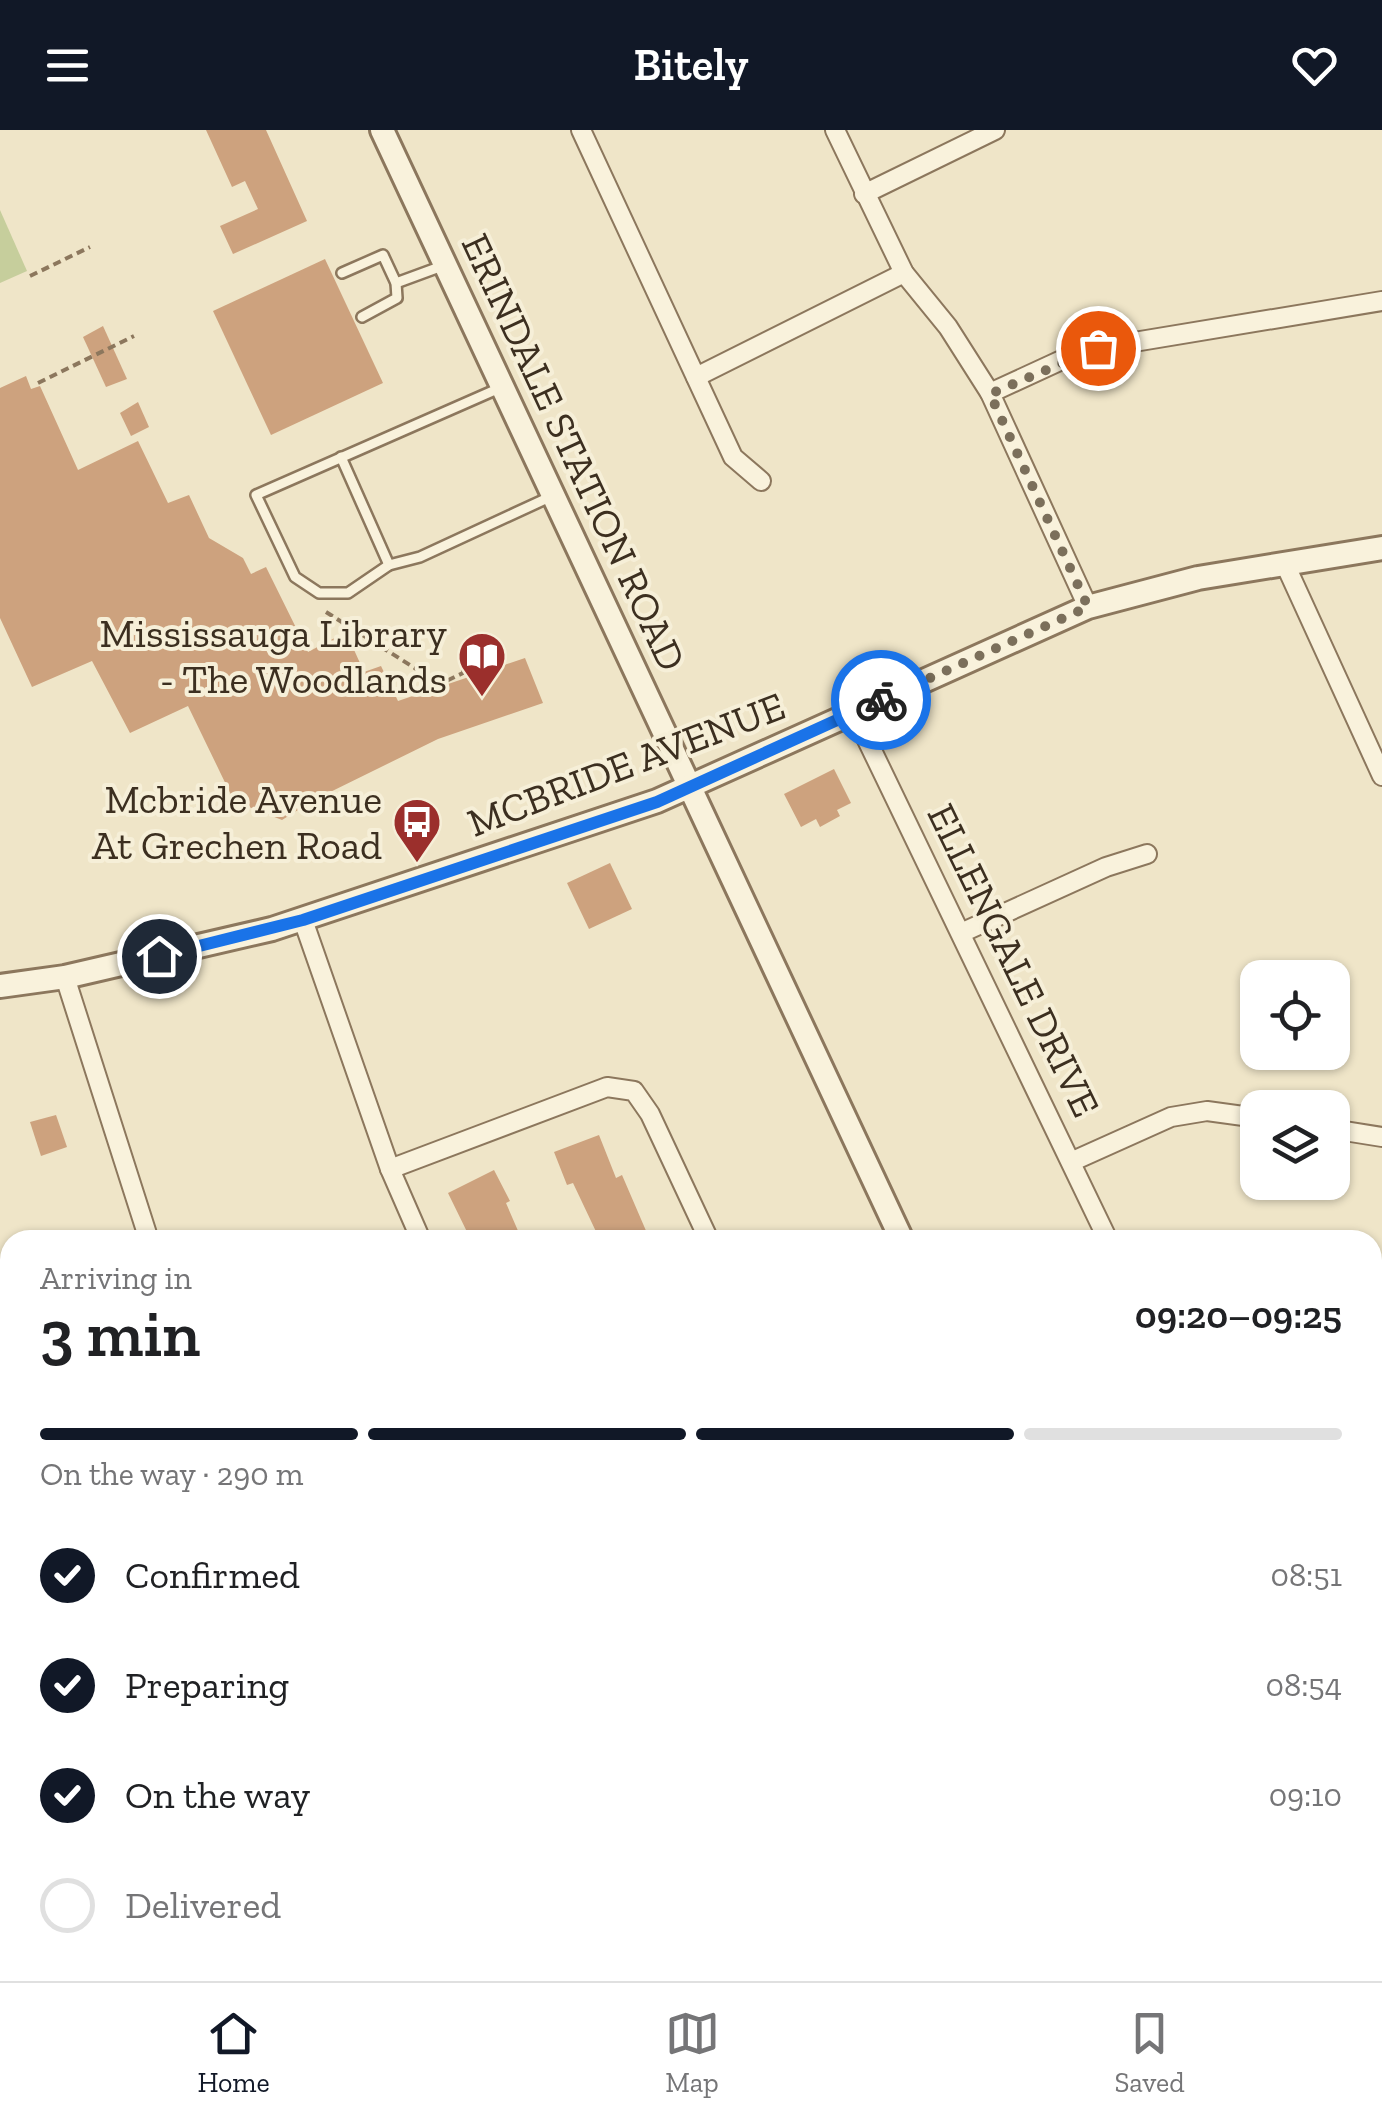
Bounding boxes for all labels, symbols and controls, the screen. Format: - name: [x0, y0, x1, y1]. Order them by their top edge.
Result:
- icon: menu: [40, 38, 95, 93]
- text: Bitely: [633, 38, 749, 92]
- icon: heart: [1287, 38, 1342, 93]
- street label: ERINDALE STATION ROAD: [452, 226, 696, 678]
- pin: [1056, 306, 1141, 391]
- icon: bag: [1071, 321, 1126, 376]
- place label: Mississauga Library - The Woodlands: [99, 609, 448, 703]
- library icon: Mississauga Library - The Woodlands: [456, 630, 508, 698]
- courier: [831, 650, 931, 750]
- icon: bike: [854, 673, 909, 728]
- street label: MCBRIDE AVENUE: [461, 681, 791, 847]
- place label: Mcbride Avenue At Grechen Road: [92, 775, 382, 869]
- bus stop icon: Mcbride Avenue At Grechen Road: [391, 796, 443, 864]
- street label: ELLENGALE DRIVE: [917, 796, 1111, 1124]
- pin: [117, 914, 202, 999]
- icon: home: [132, 929, 187, 984]
- map controls: [1240, 960, 1350, 1200]
- button: locate: [1240, 960, 1350, 1070]
- button: layers: [1240, 1090, 1350, 1200]
- text: Arriving in: [40, 1259, 192, 1297]
- text: 09:20–09:25: [1135, 1292, 1342, 1338]
- text: 3 min: [40, 1295, 200, 1373]
- text: On the way · 290 m: [40, 1455, 304, 1493]
- icon: check: [40, 1548, 95, 1603]
- text: Confirmed: [125, 1552, 300, 1598]
- text: 08:51: [1270, 1556, 1342, 1594]
- icon: check: [40, 1658, 95, 1713]
- text: Preparing: [125, 1662, 289, 1708]
- text: 08:54: [1266, 1666, 1342, 1704]
- icon: check: [40, 1768, 95, 1823]
- text: On the way: [125, 1772, 310, 1818]
- text: 09:10: [1269, 1776, 1342, 1814]
- text: Delivered: [125, 1882, 281, 1928]
- tab: Home: [197, 2006, 270, 2099]
- tab: Map: [665, 2006, 720, 2099]
- tab: Saved: [1114, 2006, 1185, 2099]

